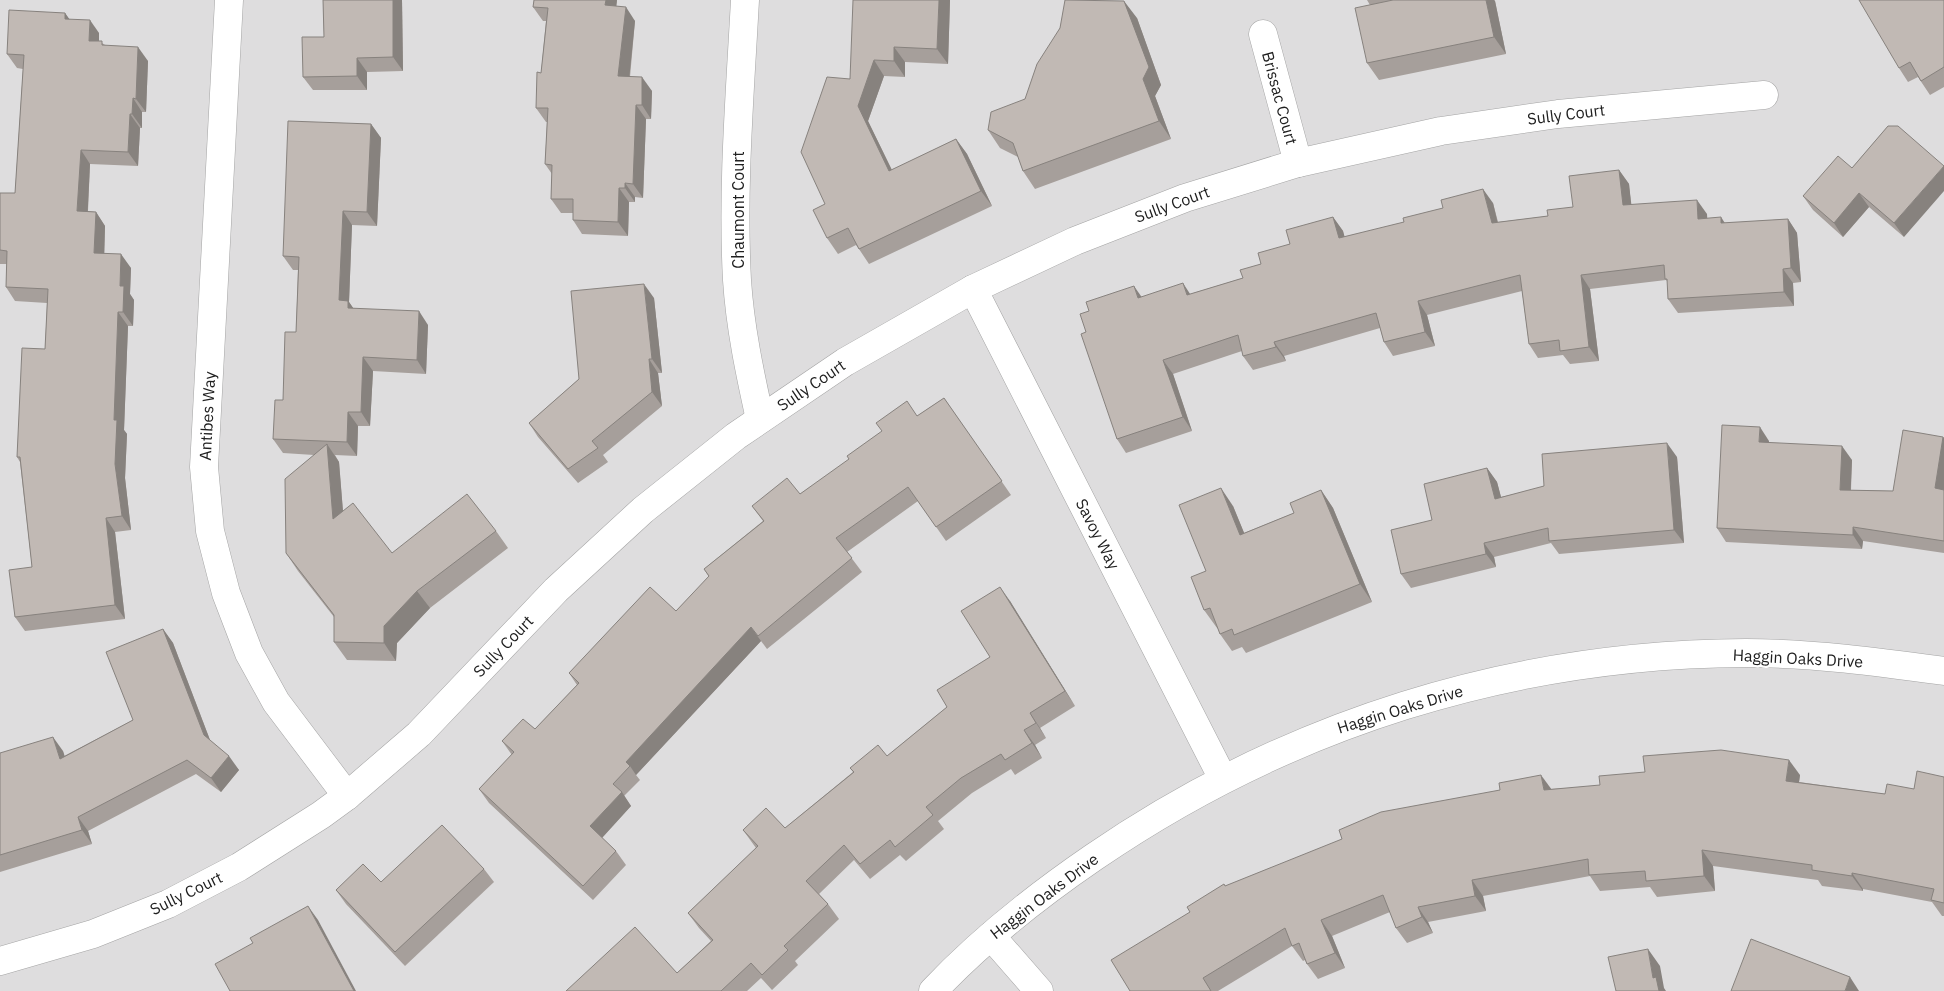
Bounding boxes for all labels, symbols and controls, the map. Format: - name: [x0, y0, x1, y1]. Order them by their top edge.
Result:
- street label: Brissac Court: [1258, 49, 1302, 147]
- street label: Sully Court: [1526, 99, 1606, 129]
- street label: Chaumont Court: [728, 151, 748, 269]
- street label: Sully Court: [1132, 181, 1212, 227]
- street label: Sully Court: [773, 355, 849, 415]
- street label: Antibes Way: [195, 371, 219, 461]
- street label: Savoy Way: [1072, 495, 1124, 573]
- street label: Sully Court: [469, 611, 537, 681]
- street label: Haggin Oaks Drive: [1732, 645, 1864, 671]
- street label: Haggin Oaks Drive: [1335, 680, 1466, 738]
- street label: Haggin Oaks Drive: [986, 849, 1102, 943]
- street label: Sully Court: [146, 867, 226, 919]

